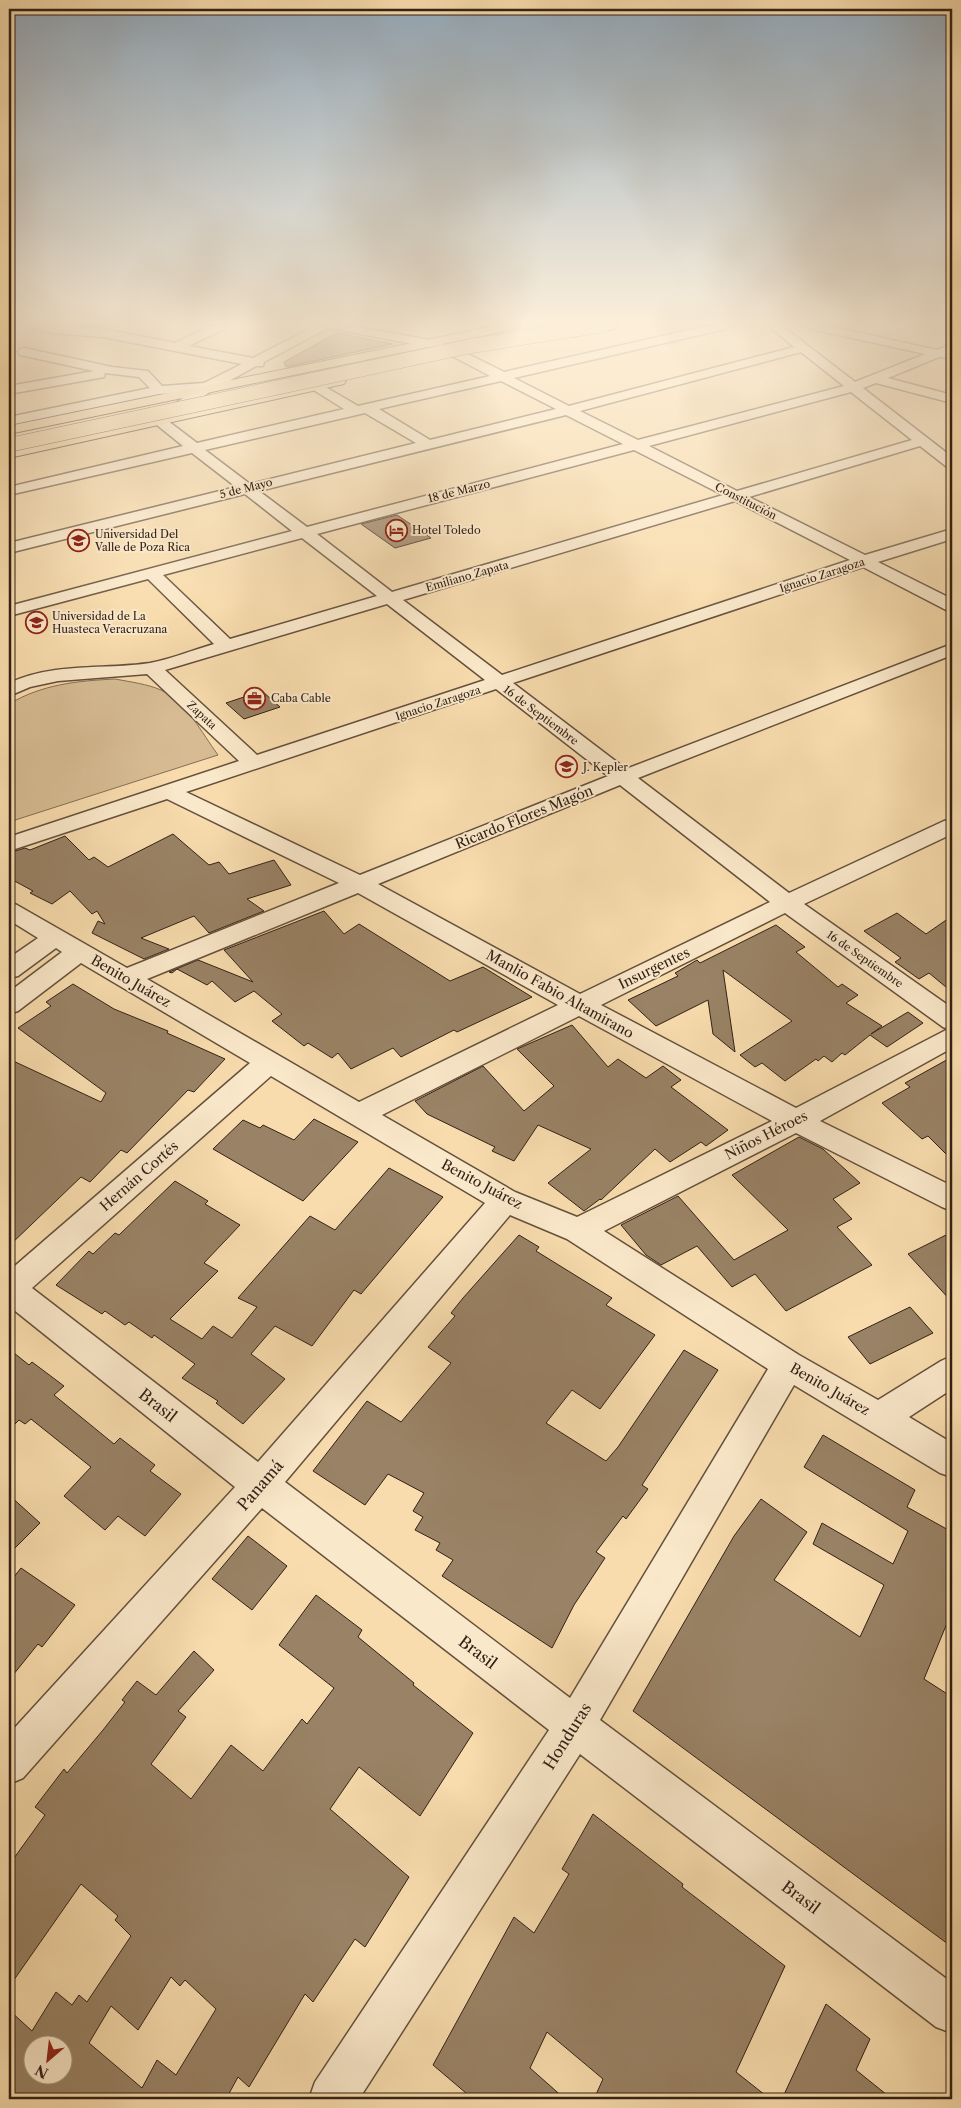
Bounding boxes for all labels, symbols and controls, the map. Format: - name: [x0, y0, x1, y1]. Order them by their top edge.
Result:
- street label: 5 de Mayo: [218, 475, 274, 501]
- street label: 18 de Marzo: [426, 476, 492, 506]
- street label: Constitución: [713, 479, 779, 523]
- hotel icon: Hotel Toledo: [384, 518, 408, 542]
- place label: Hotel Toledo: [412, 523, 481, 537]
- place label: Universidad Del Valle de Poza Rica: [94, 527, 190, 554]
- school or university icon: Universidad Del Valle de Poza Rica: [67, 528, 91, 552]
- street label: Ignacio Zaragoza: [778, 555, 867, 595]
- street label: Emiliano Zapata: [424, 557, 510, 595]
- place label: Universidad de La Huasteca Veracruzana: [52, 609, 168, 636]
- school or university icon: Universidad de La Huasteca Veracruzana: [24, 610, 48, 634]
- street label: 16 de Septiembre: [501, 682, 581, 748]
- street label: Ignacio Zaragoza: [394, 683, 483, 723]
- office icon: Caba Cable: [243, 686, 267, 710]
- place label: Caba Cable: [271, 691, 331, 705]
- street label: Zapata: [184, 698, 220, 732]
- school or university icon: J. Kepler: [555, 755, 579, 779]
- place label: J. Kepler: [581, 760, 628, 774]
- street label: Ricardo Flores Magón: [452, 781, 596, 853]
- street label: 16 de Septiembre: [824, 927, 906, 991]
- street label: Insurgentes: [615, 943, 693, 993]
- street label: Manlio Fabio Altamirano: [483, 946, 637, 1042]
- street label: Benito Juárez: [88, 951, 174, 1011]
- street label: Niños Héroes: [722, 1106, 810, 1164]
- street label: Hernán Cortés: [96, 1137, 182, 1215]
- street label: Benito Juárez: [438, 1155, 526, 1213]
- street label: Benito Juárez: [787, 1359, 873, 1419]
- street label: Brasil: [135, 1384, 181, 1426]
- street label: Panamá: [233, 1455, 288, 1514]
- street label: Brasil: [455, 1631, 501, 1673]
- street label: Honduras: [539, 1699, 595, 1773]
- street label: Brasil: [778, 1876, 824, 1918]
- north arrow: [22, 2036, 72, 2086]
- text: N: [32, 2061, 51, 2082]

